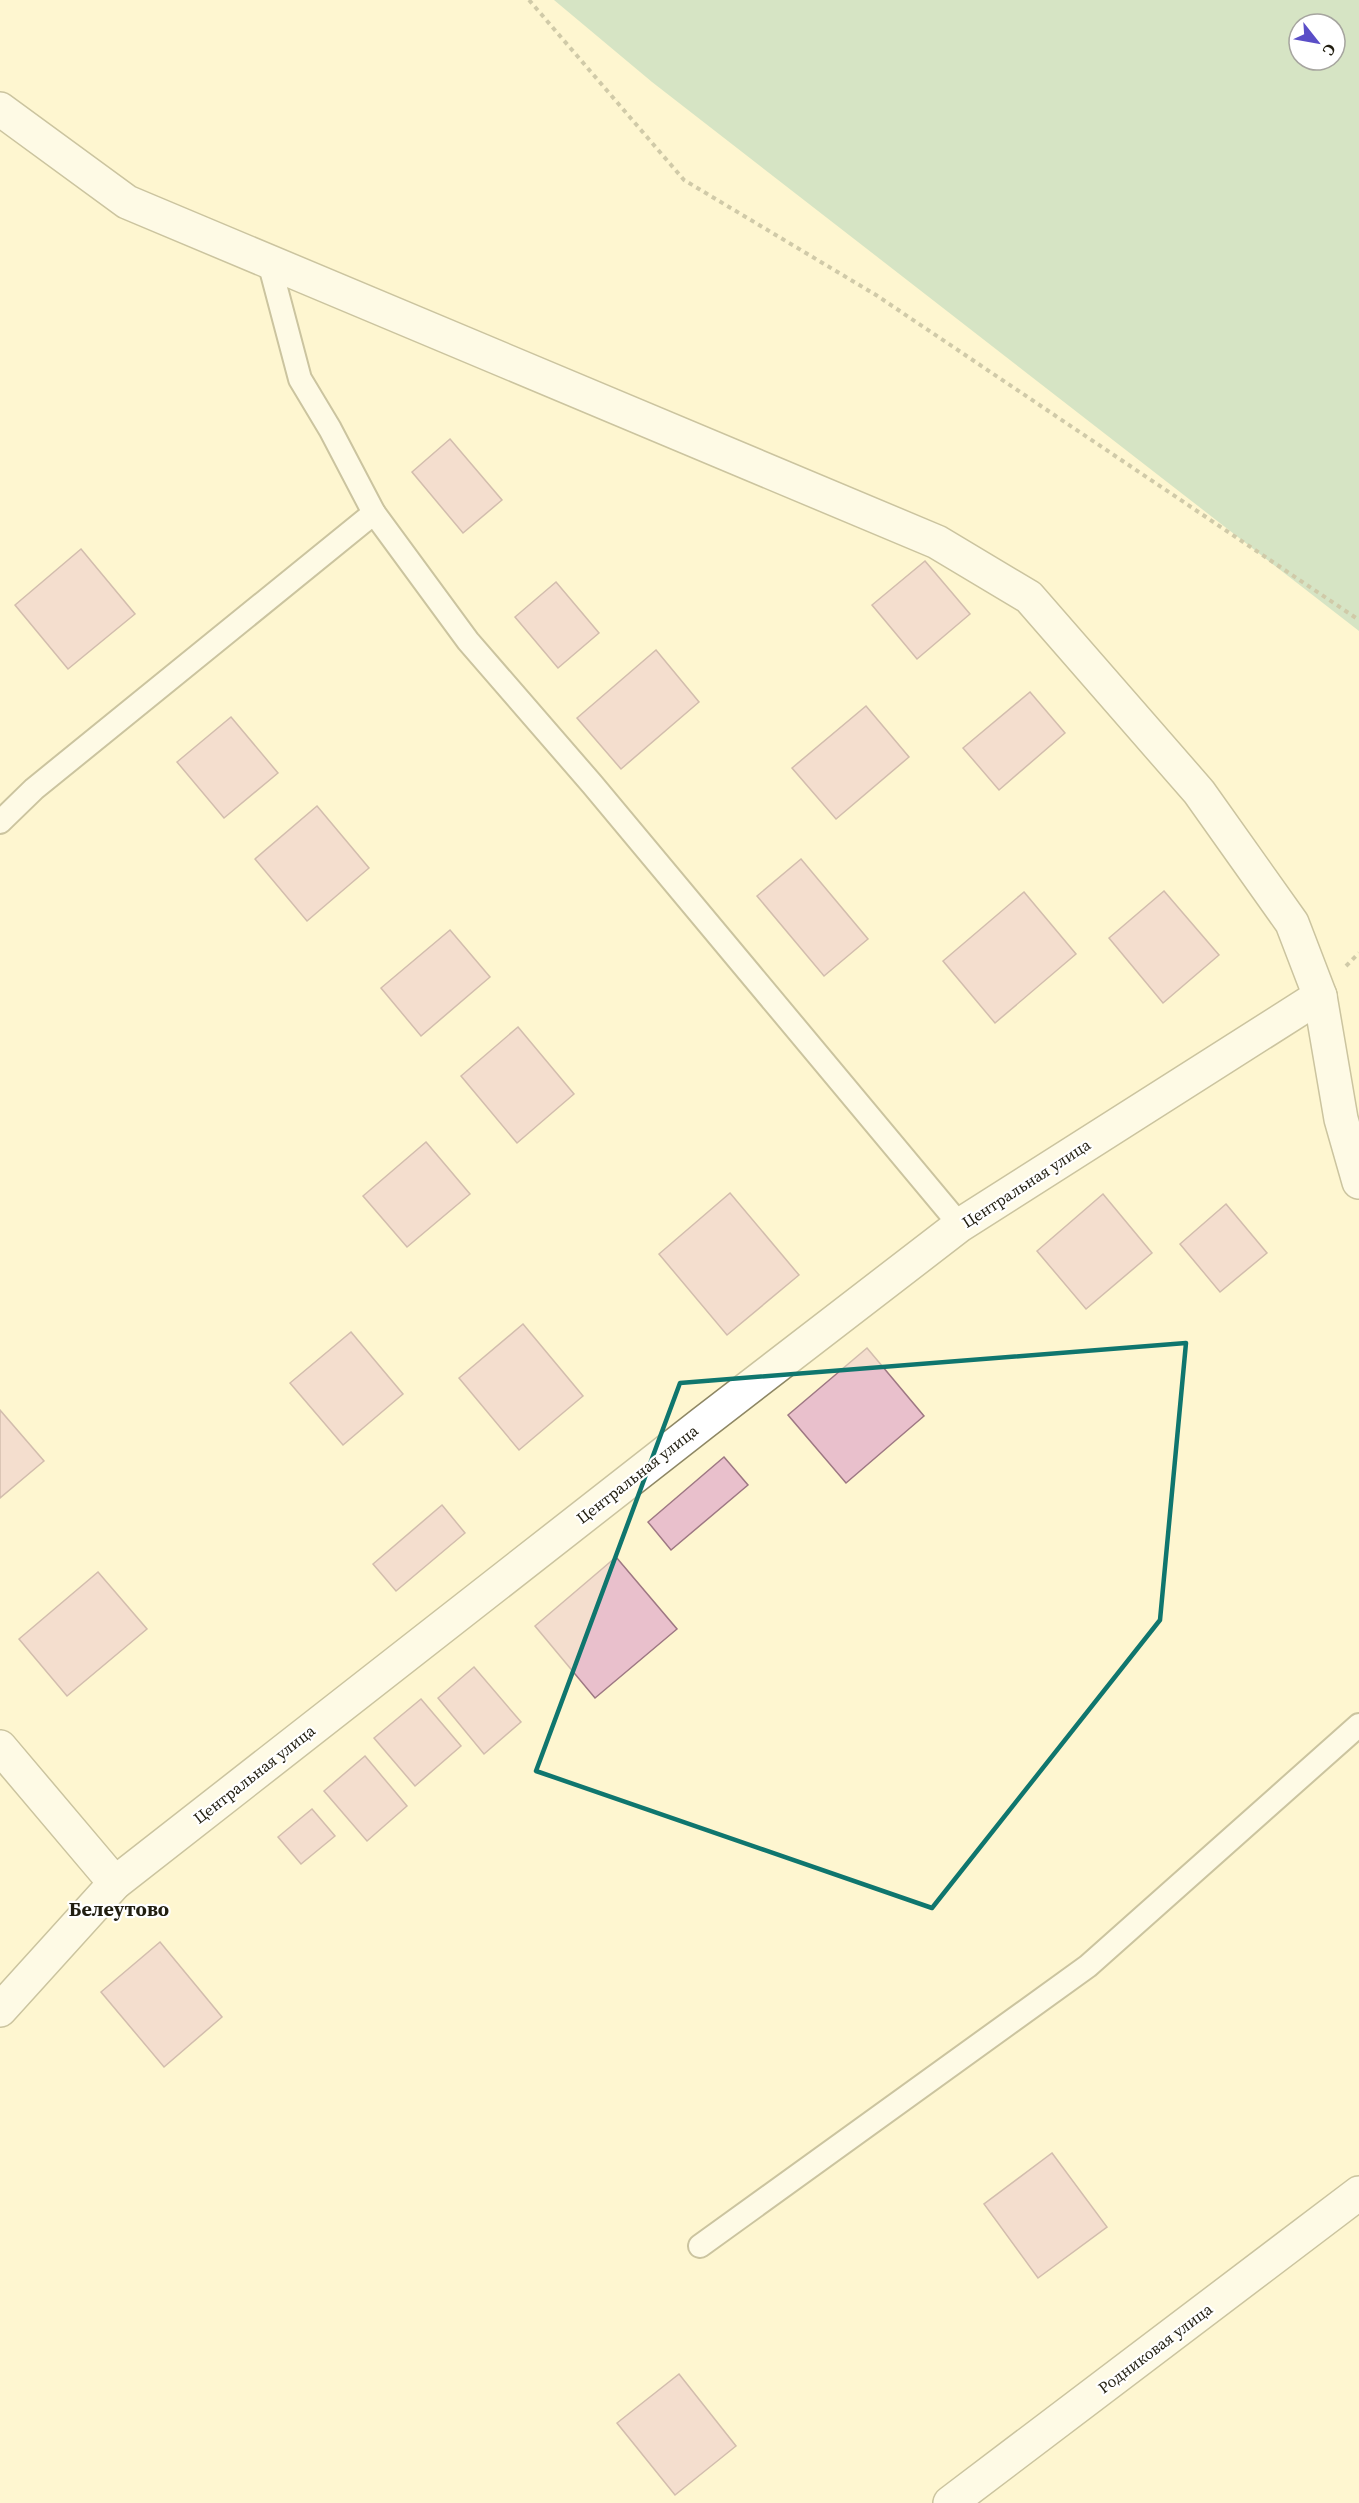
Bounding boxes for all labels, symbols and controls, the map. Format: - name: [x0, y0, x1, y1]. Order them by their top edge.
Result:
- north arrow: [1287, 12, 1347, 72]
- text: С: [1318, 40, 1342, 60]
- street label: Центральная улица: [958, 1133, 1095, 1233]
- street label: Центральная улица: [572, 1419, 703, 1529]
- street label: Центральная улица: [189, 1719, 320, 1829]
- district label: Белеутово: [69, 1895, 169, 1923]
- street label: Родниковая улица: [1093, 2297, 1217, 2398]

